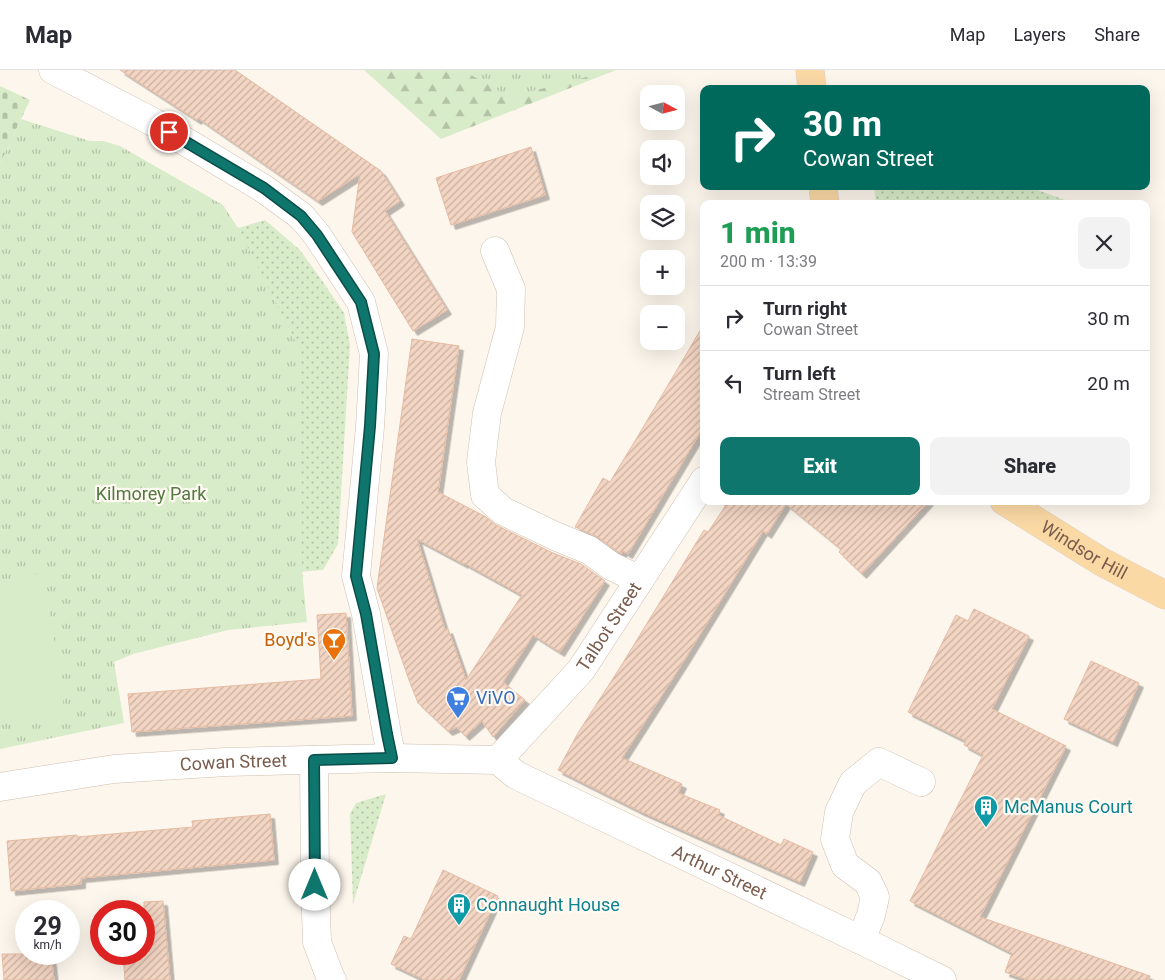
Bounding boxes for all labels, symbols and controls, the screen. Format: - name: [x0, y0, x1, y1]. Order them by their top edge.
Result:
- text: Map: [25, 21, 72, 49]
- text: Map: [950, 24, 985, 45]
- text: Layers: [1013, 24, 1066, 45]
- text: Share: [1094, 24, 1140, 45]
- north arrow: [640, 85, 685, 130]
- map controls: [640, 85, 685, 350]
- text: 30 m: [803, 104, 882, 145]
- icon: right: [720, 105, 785, 170]
- pin: [148, 111, 190, 153]
- icon: arrive: [155, 118, 183, 146]
- button: sound: [640, 140, 685, 185]
- text: Cowan Street: [803, 146, 934, 171]
- button: layers: [640, 195, 685, 240]
- text: 1 min: [720, 215, 796, 250]
- button: close: [1078, 217, 1130, 269]
- button: +: [640, 250, 685, 295]
- text: 200 m · 13:39: [720, 252, 817, 271]
- text: Turn right: [763, 297, 847, 320]
- icon: right: [720, 304, 748, 332]
- button: −: [640, 305, 685, 350]
- text: 30 m: [1087, 307, 1130, 330]
- text: Cowan Street: [763, 320, 858, 339]
- text: Turn left: [763, 362, 836, 385]
- icon: left: [720, 369, 748, 397]
- text: 20 m: [1087, 372, 1130, 395]
- text: Stream Street: [763, 385, 860, 404]
- button: Exit: [720, 437, 920, 495]
- button: Share: [930, 437, 1130, 495]
- park label: Kilmorey Park: [96, 483, 207, 504]
- street label: Windsor Hill: [1037, 516, 1131, 583]
- street label: Talbot Street: [572, 578, 645, 675]
- bar icon: Boyd's: [321, 627, 347, 661]
- place label: Boyd's: [264, 629, 316, 650]
- supermarket icon: ViVO: [445, 685, 471, 719]
- place label: ViVO: [476, 687, 516, 708]
- street label: Cowan Street: [179, 750, 287, 775]
- building icon: McManus Court: [973, 794, 999, 828]
- place label: McManus Court: [1004, 796, 1133, 817]
- street label: Arthur Street: [669, 840, 770, 903]
- position arrow: [288, 858, 340, 910]
- building icon: Connaught House: [446, 892, 472, 926]
- place label: Connaught House: [476, 894, 620, 915]
- speed limit sign: 30: [90, 900, 155, 965]
- text: 29: [33, 912, 62, 941]
- text: km/h: [33, 938, 62, 952]

